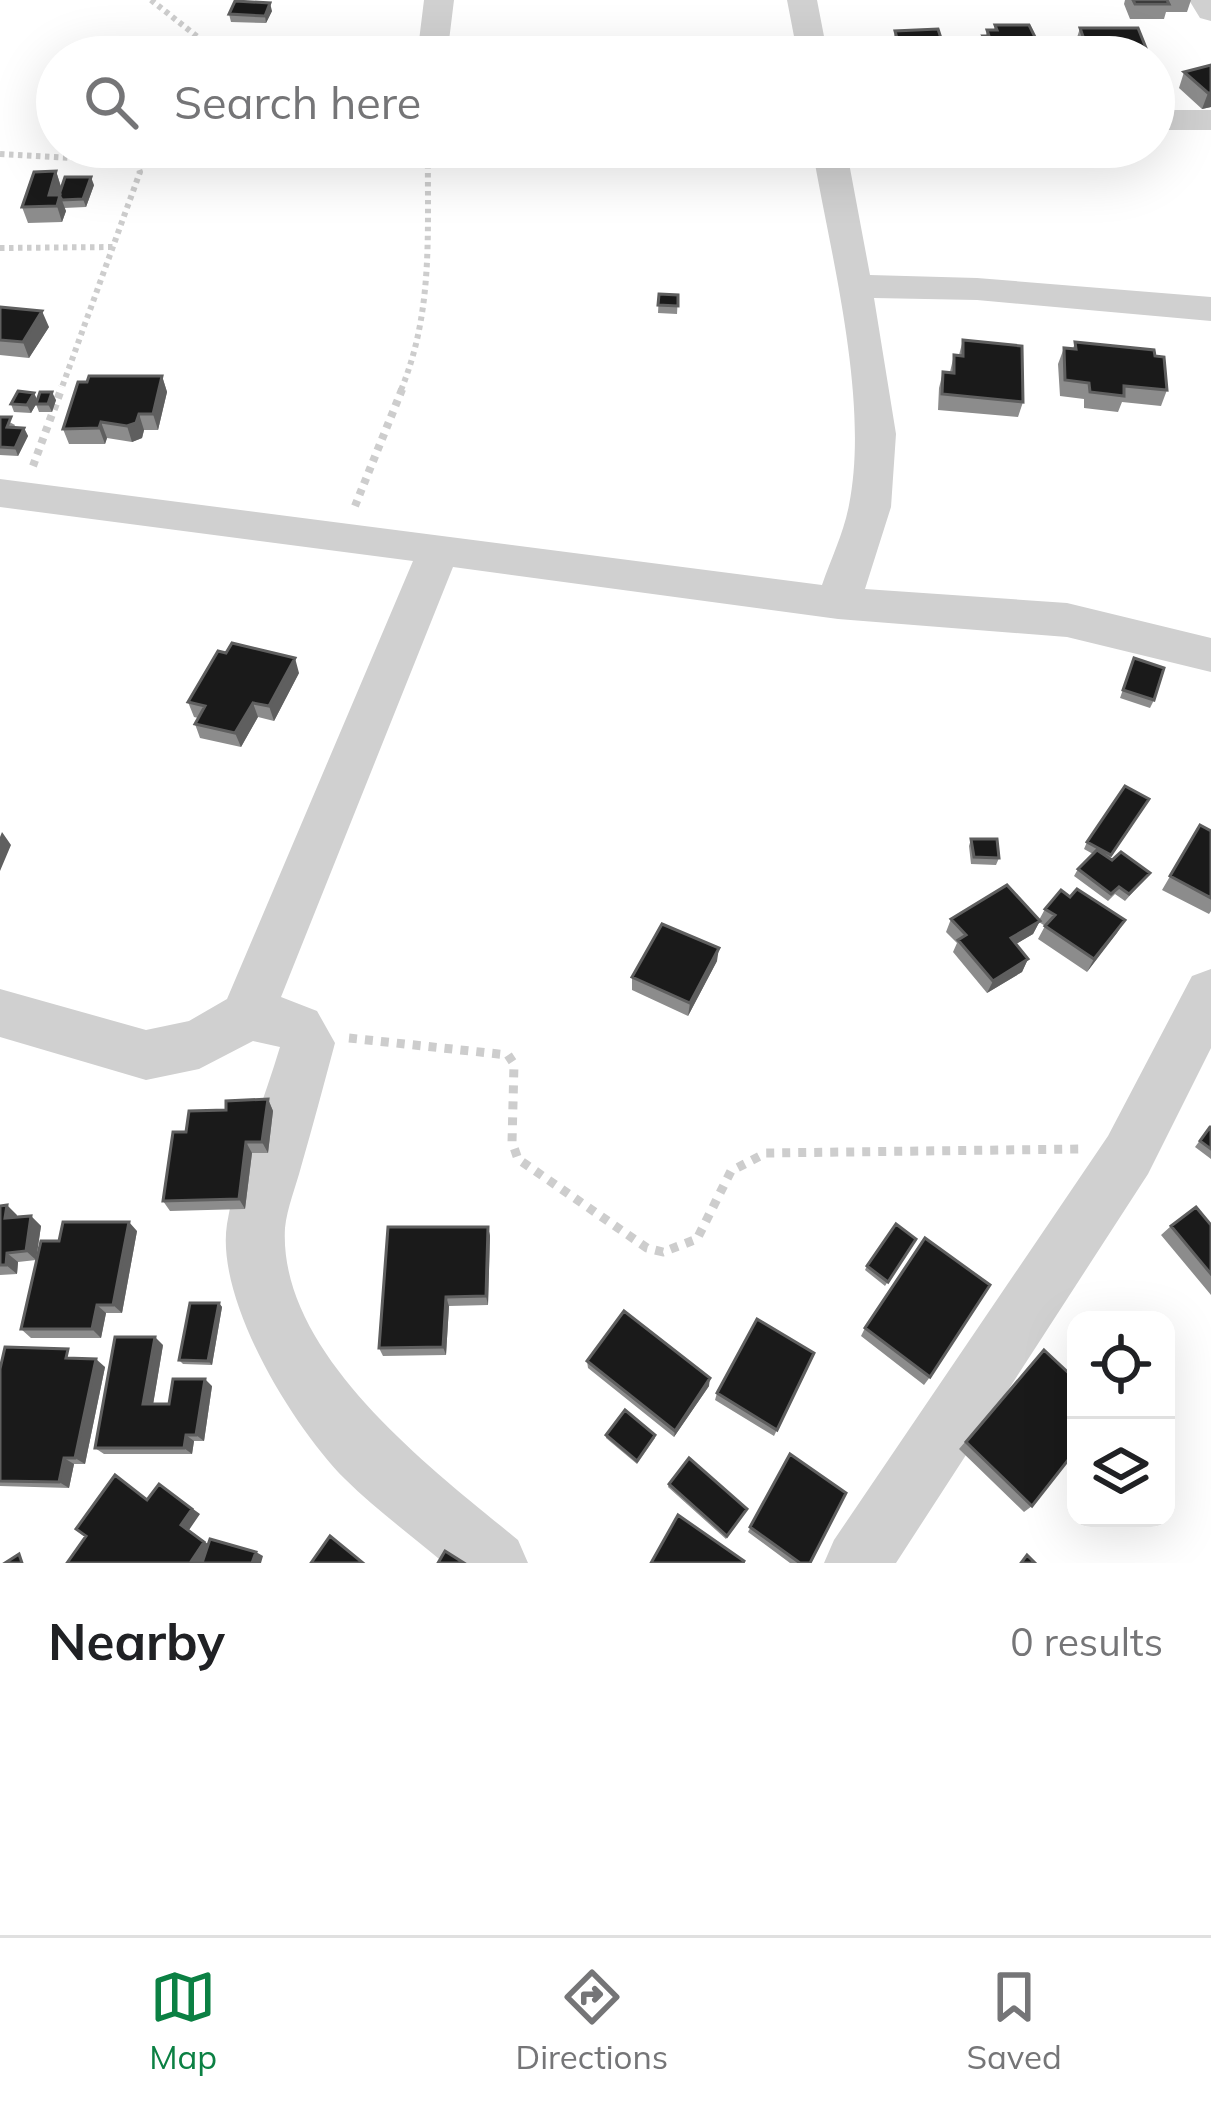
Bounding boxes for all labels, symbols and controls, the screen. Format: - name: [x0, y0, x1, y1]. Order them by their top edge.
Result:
- search box: [36, 36, 1175, 168]
- icon: search: [78, 69, 144, 135]
- text: Search here: [174, 74, 421, 130]
- map controls: [1067, 1311, 1175, 1527]
- button: locate: [1067, 1311, 1175, 1419]
- button: layers: [1067, 1419, 1175, 1527]
- text: Nearby: [48, 1609, 225, 1673]
- text: 0 results: [1010, 1617, 1163, 1666]
- tab: Map: [149, 1964, 217, 2077]
- tab: Directions: [516, 1964, 668, 2077]
- tab: Saved: [967, 1964, 1062, 2077]

